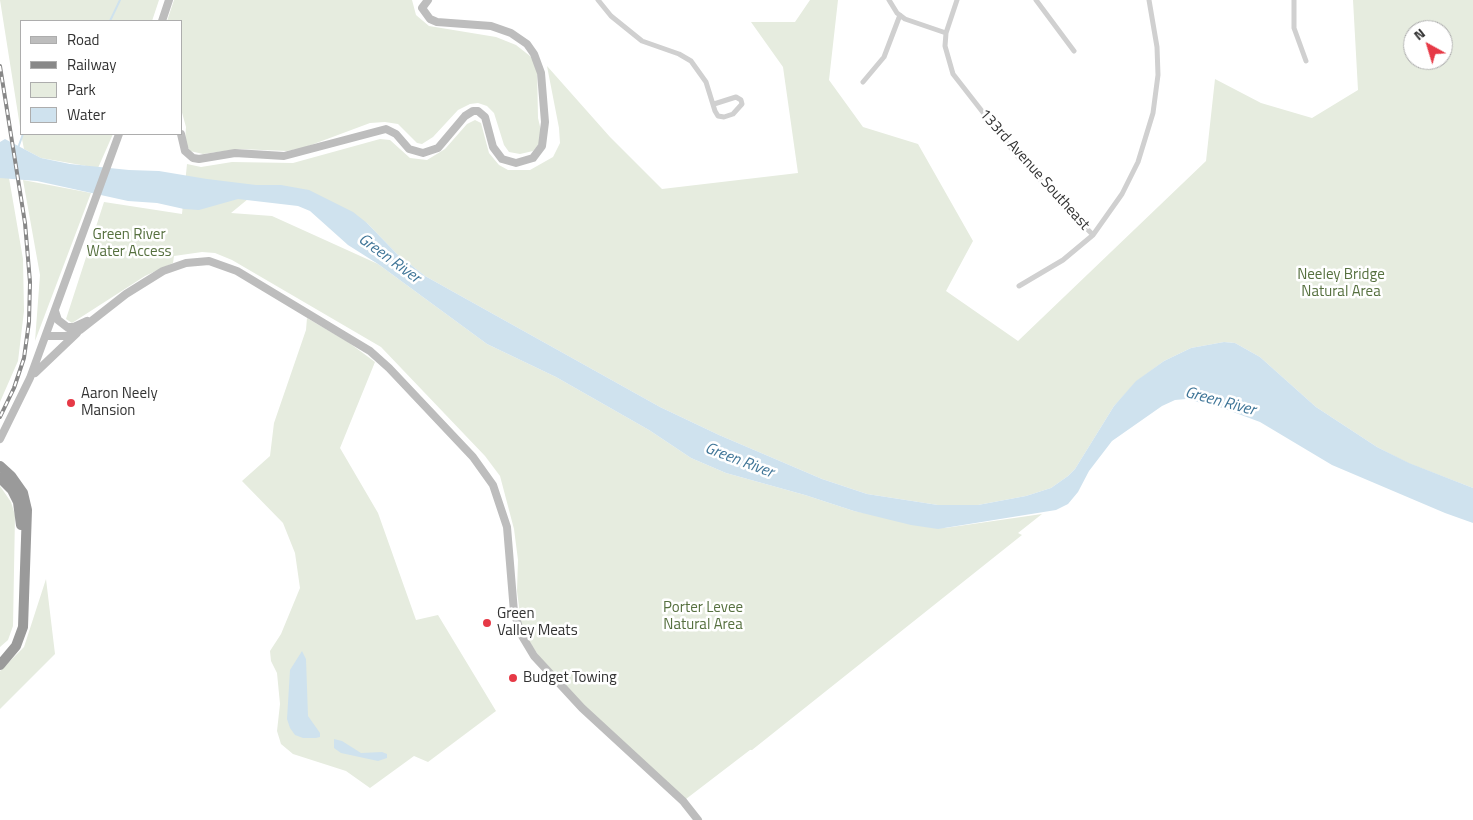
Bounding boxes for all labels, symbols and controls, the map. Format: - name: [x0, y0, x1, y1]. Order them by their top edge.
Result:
- legend: [20, 20, 182, 135]
- north arrow: [1403, 20, 1453, 70]
- text: N: [1408, 23, 1429, 45]
- text: Road: [67, 28, 99, 51]
- text: Railway: [67, 53, 117, 76]
- text: Park: [67, 78, 96, 101]
- text: Water: [67, 103, 106, 126]
- street label: 133rd Avenue Southeast: [975, 106, 1093, 234]
- park label: Green River Water Access: [86, 226, 172, 261]
- water label: Green River: [354, 230, 424, 288]
- park label: Neeley Bridge Natural Area: [1297, 266, 1385, 301]
- water label: Green River: [1183, 383, 1257, 421]
- place label: Aaron Neely Mansion: [81, 385, 158, 420]
- marker: Aaron Neely Mansion: [65, 397, 77, 409]
- water label: Green River: [702, 439, 776, 483]
- park label: Porter Levee Natural Area: [663, 599, 743, 634]
- place label: Green Valley Meats: [497, 605, 578, 640]
- marker: Green Valley Meats: [481, 617, 493, 629]
- place label: Budget Towing: [523, 669, 617, 687]
- marker: Budget Towing: [507, 672, 519, 684]

